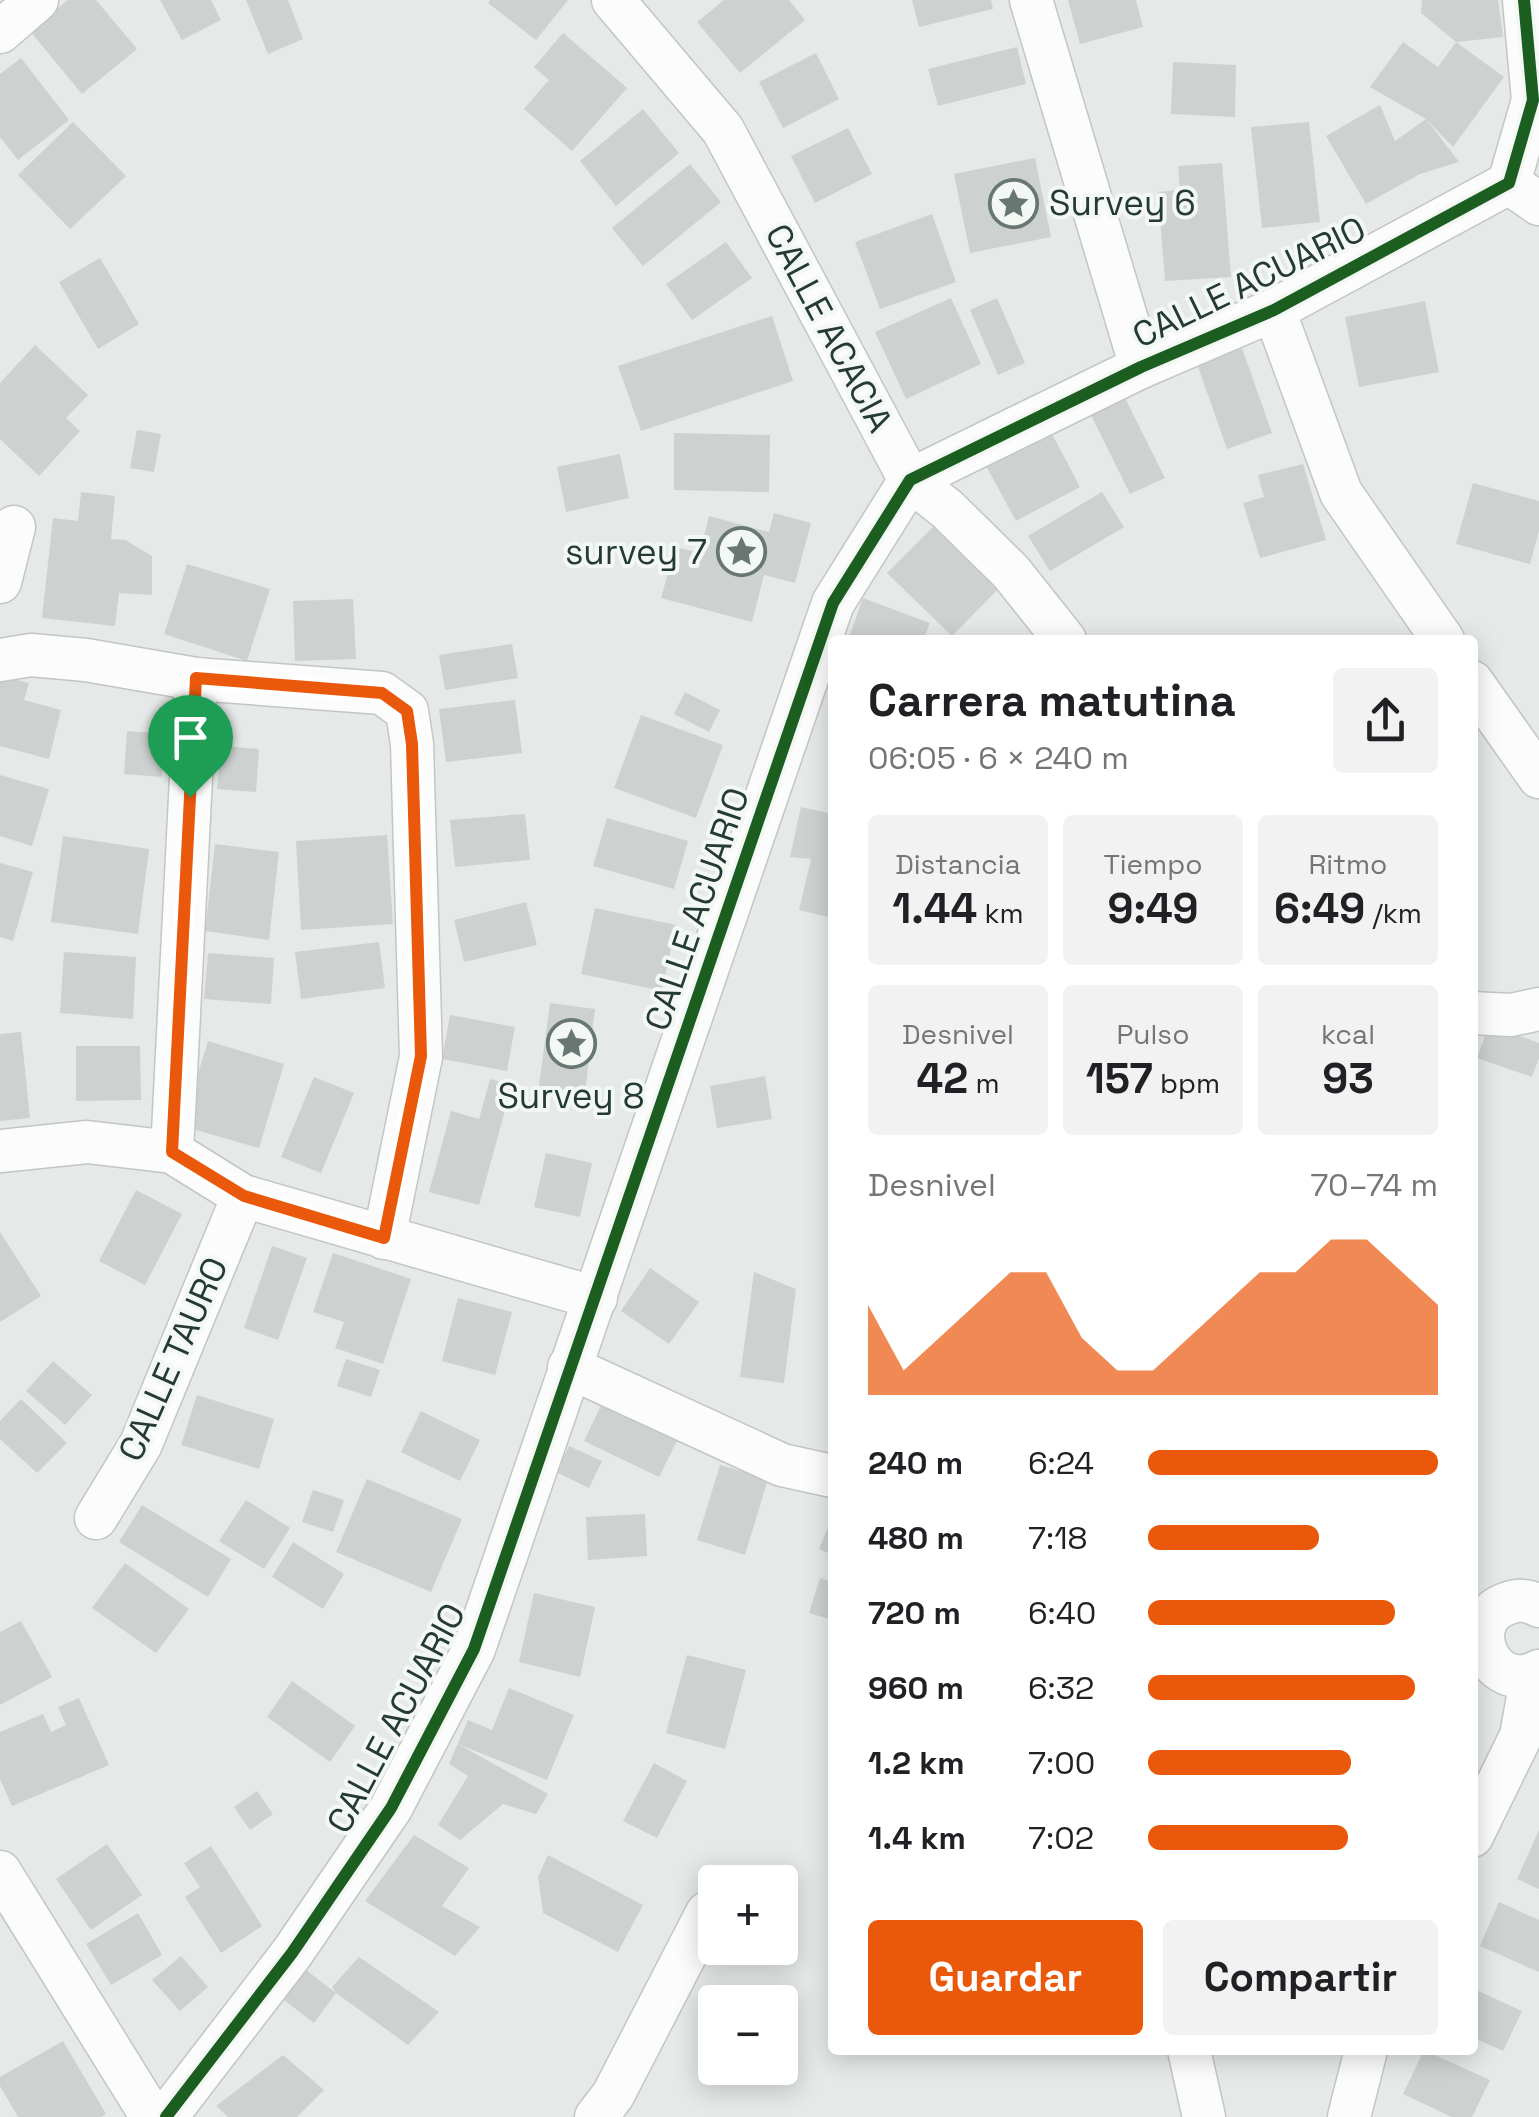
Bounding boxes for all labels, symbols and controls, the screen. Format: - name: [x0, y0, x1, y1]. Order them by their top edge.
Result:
- place icon: Survey 6: [988, 177, 1040, 229]
- place label: Survey 6: [1049, 181, 1196, 225]
- street label: CALLE ACUARIO: [1125, 207, 1373, 357]
- street label: CALLE ACACIA: [756, 216, 902, 440]
- place icon: survey 7: [716, 526, 768, 578]
- place label: survey 7: [565, 530, 707, 574]
- button: share: [1333, 668, 1438, 773]
- text: Carrera matutina: [868, 672, 1236, 729]
- pin: [148, 695, 233, 798]
- icon: arrive: [163, 710, 218, 765]
- text: 06:05 · 6 × 240 m: [868, 738, 1129, 778]
- street label: CALLE ACUARIO: [635, 782, 759, 1036]
- text: Distancia: [895, 846, 1021, 882]
- text: Tiempo: [1103, 846, 1203, 882]
- text: Ritmo: [1309, 846, 1387, 882]
- text: 1.44: [892, 882, 977, 935]
- text: 9:49: [1107, 882, 1199, 935]
- text: 6:49: [1274, 882, 1365, 935]
- text: km: [977, 895, 1024, 931]
- text: /km: [1365, 895, 1422, 931]
- text: Desnivel: [902, 1016, 1014, 1052]
- text: Pulso: [1117, 1016, 1189, 1052]
- text: kcal: [1321, 1016, 1375, 1052]
- place icon: Survey 8: [545, 1018, 597, 1070]
- text: 42: [917, 1052, 968, 1105]
- text: 157: [1086, 1052, 1153, 1105]
- text: 93: [1322, 1052, 1374, 1105]
- text: m: [968, 1065, 999, 1101]
- text: bpm: [1153, 1065, 1220, 1101]
- place label: Survey 8: [497, 1074, 645, 1118]
- text: Desnivel: [868, 1165, 996, 1205]
- text: 70–74 m: [1310, 1165, 1438, 1205]
- street label: CALLE TAURO: [108, 1250, 238, 1468]
- text: 240 m: [868, 1443, 963, 1483]
- text: 6:24: [1028, 1443, 1094, 1483]
- text: 480 m: [868, 1518, 964, 1558]
- text: 7:18: [1028, 1518, 1087, 1558]
- text: 720 m: [868, 1593, 961, 1633]
- text: 6:40: [1028, 1593, 1096, 1633]
- street label: CALLE ACUARIO: [317, 1596, 475, 1840]
- text: 960 m: [868, 1668, 964, 1708]
- text: 6:32: [1028, 1668, 1094, 1708]
- text: 1.2 km: [868, 1743, 965, 1783]
- text: 7:00: [1028, 1743, 1095, 1783]
- text: 1.4 km: [868, 1818, 966, 1858]
- text: 7:02: [1028, 1818, 1094, 1858]
- map controls: [698, 1865, 798, 2085]
- button: +: [698, 1865, 798, 1965]
- button: Guardar: [868, 1920, 1143, 2035]
- button: Compartir: [1163, 1920, 1438, 2035]
- button: −: [698, 1985, 798, 2085]

